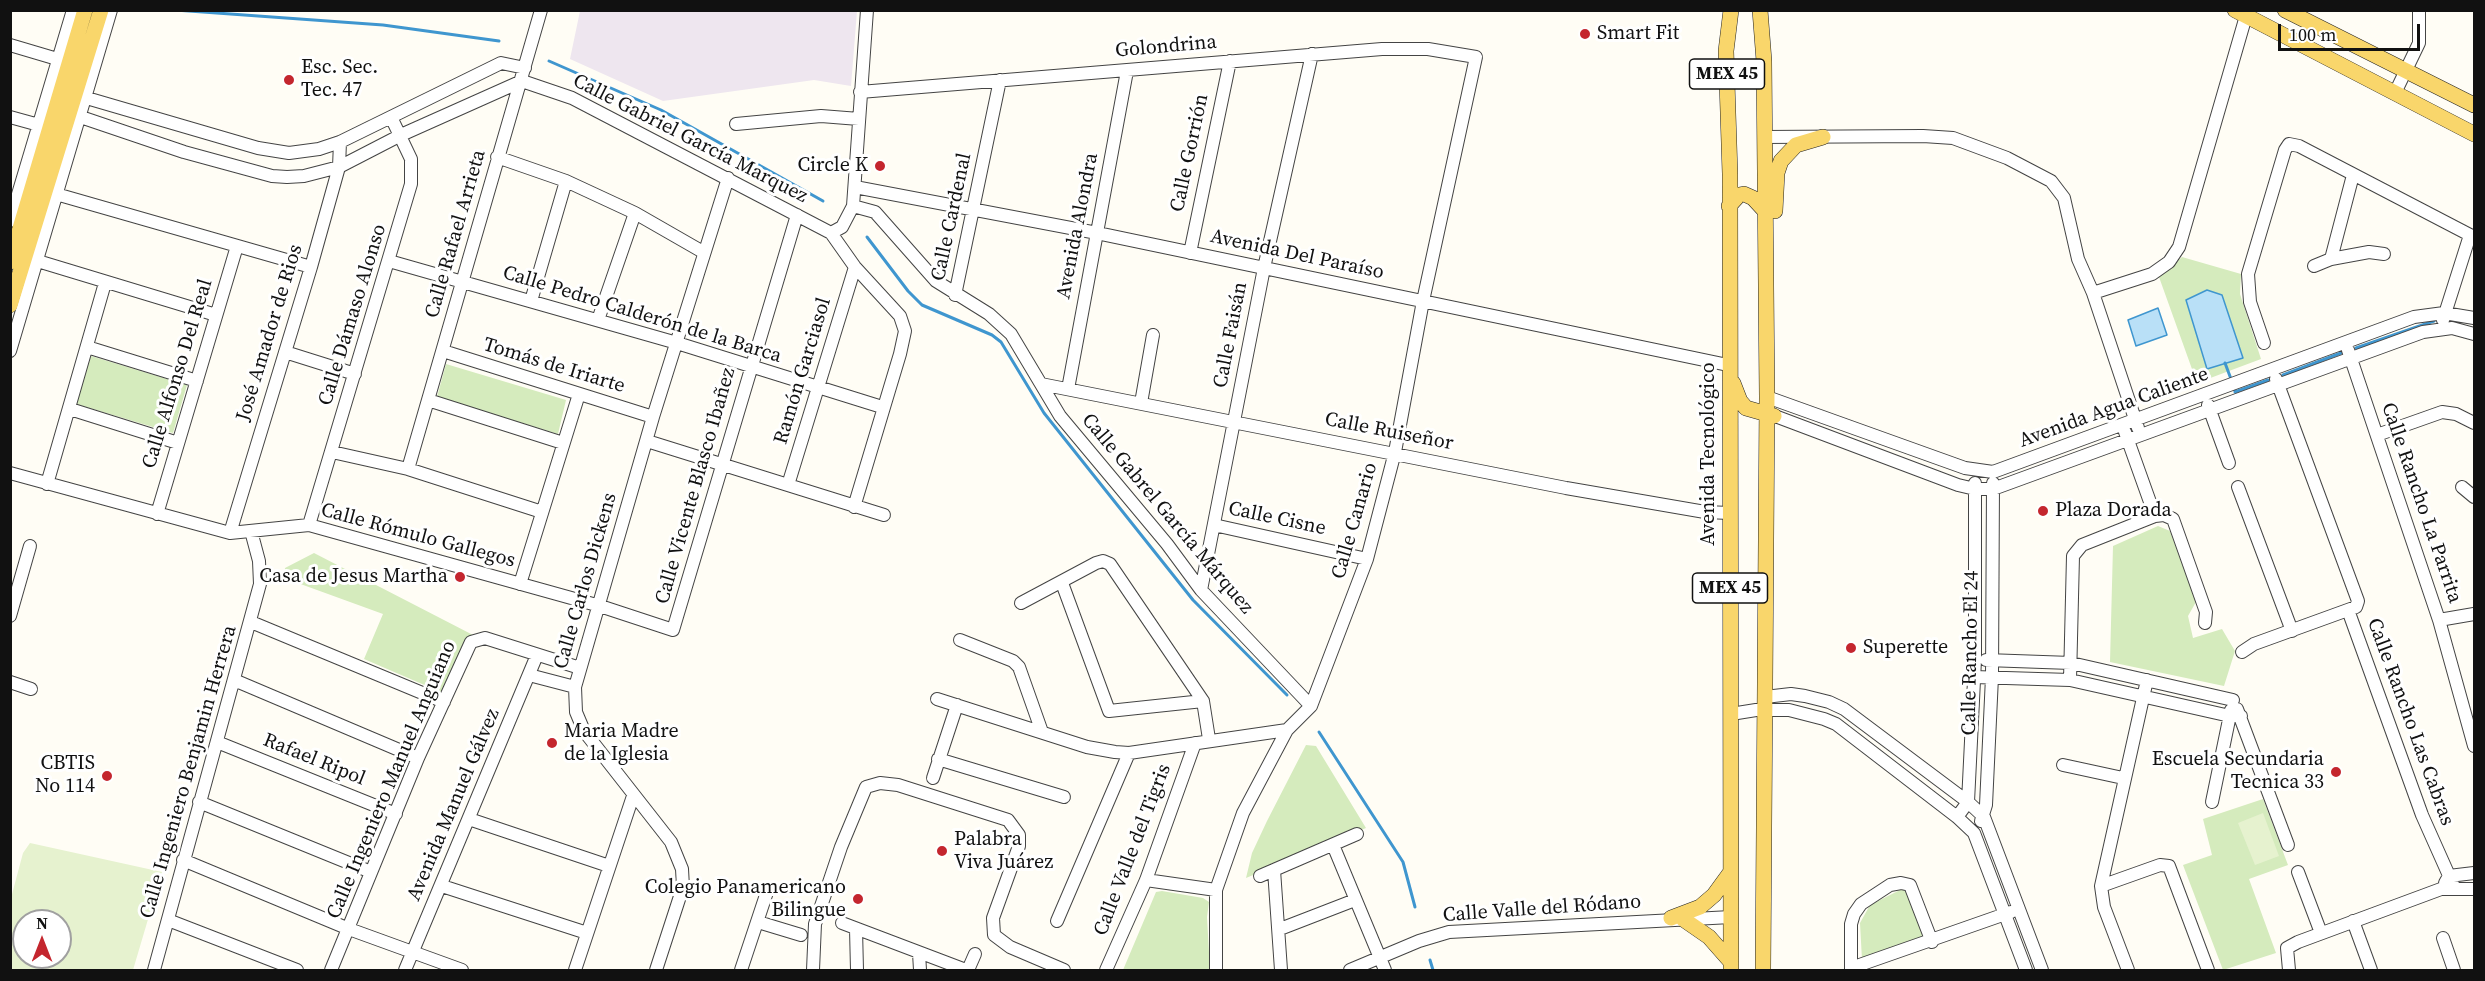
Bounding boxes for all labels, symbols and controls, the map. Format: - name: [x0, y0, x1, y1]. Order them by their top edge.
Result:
- scale bar: [2281, 12, 2424, 50]
- place label: Smart Fit: [1597, 22, 1679, 46]
- text: 100 m: [2289, 22, 2336, 47]
- marker: Smart Fit: [1578, 27, 1592, 41]
- street label: Golondrina: [1114, 31, 1218, 63]
- place label: Esc. Sec. Tec. 47: [301, 56, 378, 103]
- road number: MEX 45: [1690, 59, 1764, 89]
- street label: Calle Gabriel García Marquez: [569, 69, 811, 209]
- marker: Esc. Sec. Tec. 47: [282, 73, 296, 87]
- street label: Calle Gorrión: [1166, 92, 1214, 214]
- street label: Calle Rafael Arrieta: [421, 147, 491, 321]
- street label: Calle Cardenal: [927, 151, 977, 283]
- street label: Avenida Alondra: [1052, 151, 1104, 301]
- place label: Circle K: [797, 154, 868, 178]
- marker: Circle K: [873, 159, 887, 173]
- street label: Calle Dámaso Alonso: [314, 221, 392, 409]
- street label: Avenida Del Paraíso: [1208, 225, 1386, 285]
- street label: José Amador de Rios: [232, 242, 308, 424]
- street label: Calle Pedro Calderón de la Barca: [500, 261, 784, 369]
- street label: Calle Alfonso Del Real: [138, 276, 218, 472]
- street label: Calle Faisán: [1209, 280, 1253, 390]
- street label: Ramón Garciasol: [769, 295, 837, 447]
- street label: Tomás de Iriarte: [480, 333, 628, 399]
- street label: Avenida Tecnológico: [1697, 362, 1721, 546]
- street label: Avenida Agua Caliente: [2016, 363, 2212, 453]
- street label: Calle Vicente Blasco Ibañez: [651, 365, 741, 607]
- street label: Calle Rancho La Parrita: [2375, 400, 2467, 606]
- street label: Calle Ruiseñor: [1323, 408, 1455, 456]
- street label: Calle Gabrel García Márquez: [1076, 409, 1258, 619]
- street label: Calle Canario: [1327, 460, 1383, 582]
- street label: Calle Carlos Dickens: [549, 490, 623, 672]
- street label: Calle Cisne: [1226, 497, 1328, 541]
- street label: Calle Rómulo Gallegos: [318, 498, 518, 574]
- place label: Plaza Dorada: [2055, 499, 2172, 523]
- marker: Plaza Dorada: [2036, 504, 2050, 518]
- place label: Casa de Jesus Martha: [259, 565, 448, 589]
- marker: Casa de Jesus Martha: [453, 570, 467, 584]
- street label: Calle Rancho El 24: [1958, 570, 1984, 736]
- road number: MEX 45: [1692, 573, 1768, 603]
- street label: Calle Rancho Las Cabras: [2361, 615, 2459, 829]
- street label: Calle Ingeniero Benjamin Herrera: [136, 623, 242, 921]
- place label: Superette: [1863, 636, 1948, 660]
- street label: Calle Ingeniero Manuel Anguiano: [322, 637, 462, 923]
- marker: Superette: [1844, 641, 1858, 655]
- street label: Avenida Manuel Gálvez: [403, 705, 505, 905]
- place label: Maria Madre de la Iglesia: [564, 720, 679, 767]
- street label: Rafael Ripol: [259, 729, 369, 791]
- marker: Maria Madre de la Iglesia: [545, 736, 559, 750]
- place label: Escuela Secundaria Tecnica 33: [2152, 748, 2324, 795]
- place label: CBTIS No 114: [35, 752, 95, 799]
- street label: Calle Valle del Tigris: [1089, 761, 1177, 939]
- marker: Escuela Secundaria Tecnica 33: [2329, 765, 2343, 779]
- marker: CBTIS No 114: [100, 769, 114, 783]
- place label: Palabra Viva Juárez: [954, 828, 1053, 875]
- marker: Palabra Viva Juárez: [935, 844, 949, 858]
- place label: Colegio Panamericano Bilingue: [645, 876, 846, 923]
- street label: Calle Valle del Ródano: [1442, 890, 1642, 928]
- marker: Colegio Panamericano Bilingue: [851, 892, 865, 906]
- north arrow: [12, 909, 72, 969]
- text: N: [36, 912, 48, 934]

